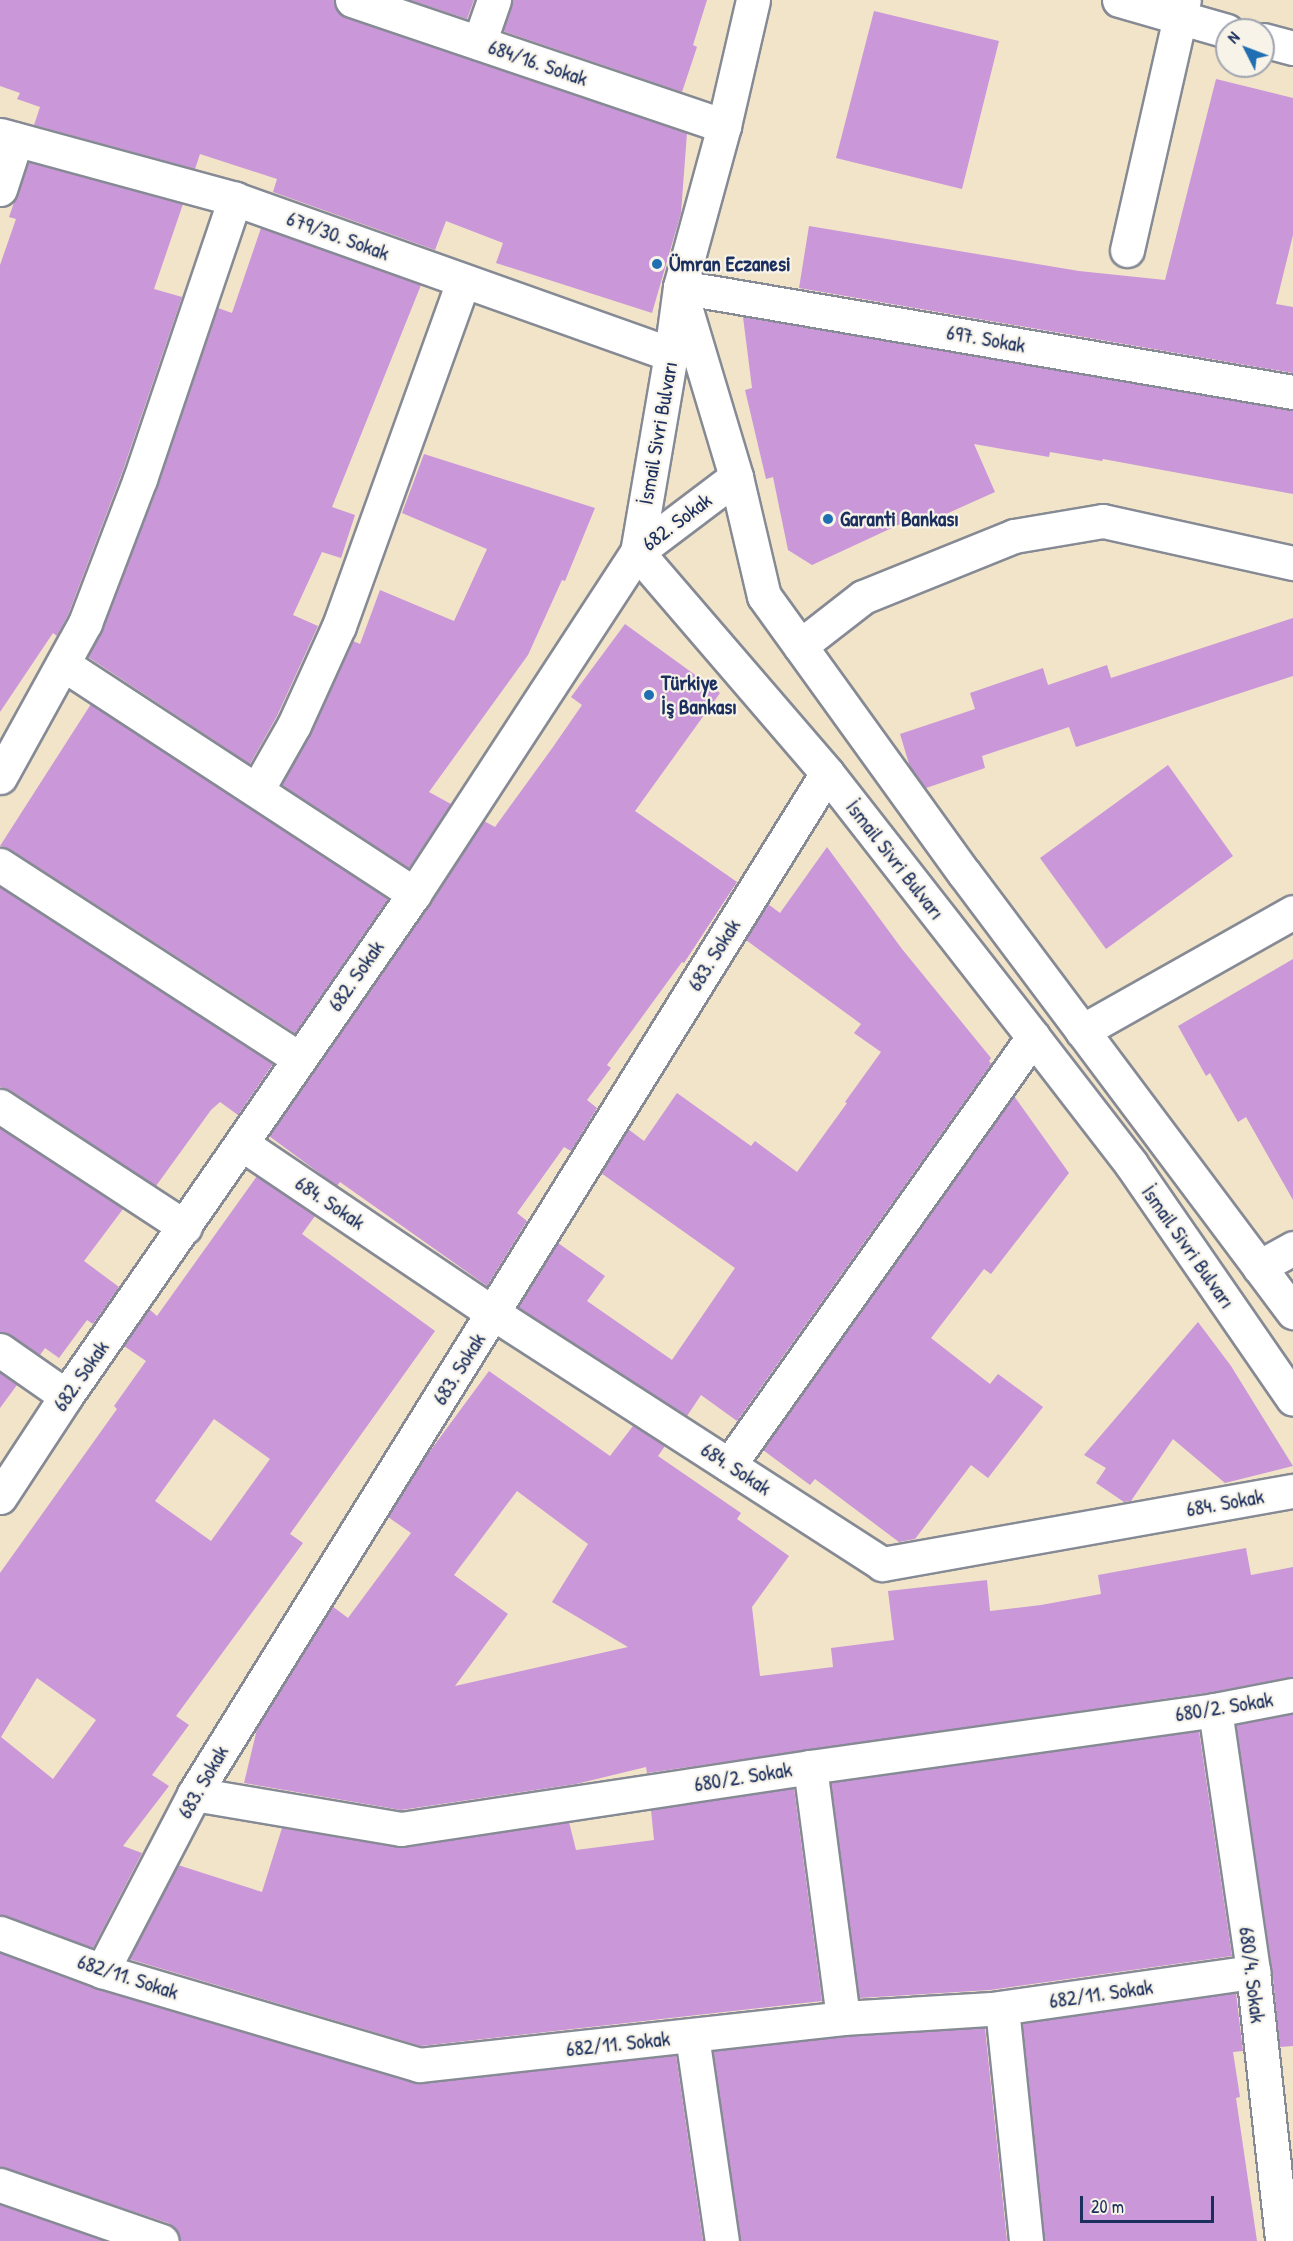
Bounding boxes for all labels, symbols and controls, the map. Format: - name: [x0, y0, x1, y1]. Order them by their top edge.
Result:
- north arrow: [1215, 18, 1275, 78]
- text: N: [1222, 27, 1244, 48]
- street label: 684/16. Sokak: [485, 34, 591, 92]
- street label: 679/30. Sokak: [283, 206, 393, 266]
- place label: Ümran Eczanesi: [669, 251, 791, 277]
- marker: Ümran Eczanesi: [650, 257, 664, 271]
- street label: 697. Sokak: [945, 320, 1027, 358]
- street label: İsmail Sivri Bulvarı: [633, 359, 683, 507]
- street label: 682. Sokak: [637, 488, 717, 556]
- place label: Garanti Bankası: [840, 506, 959, 532]
- marker: Garanti Bankası: [821, 512, 835, 526]
- place label: Türkiye İş Bankası: [661, 670, 737, 720]
- marker: Türkiye İş Bankası: [642, 688, 656, 702]
- street label: İsmail Sivri Bulvarı: [840, 795, 950, 925]
- street label: 683. Sokak: [682, 914, 746, 996]
- street label: 682. Sokak: [323, 936, 389, 1016]
- street label: 684. Sokak: [290, 1171, 370, 1235]
- street label: İsmail Sivri Bulvarı: [1136, 1180, 1240, 1314]
- street label: 683. Sokak: [427, 1328, 491, 1410]
- street label: 682. Sokak: [48, 1336, 114, 1416]
- street label: 684. Sokak: [696, 1437, 776, 1501]
- street label: 684. Sokak: [1184, 1484, 1266, 1522]
- street label: 680/2. Sokak: [1173, 1687, 1275, 1727]
- street label: 683. Sokak: [172, 1741, 234, 1823]
- street label: 680/2. Sokak: [692, 1757, 794, 1797]
- street label: 680/4. Sokak: [1234, 1925, 1270, 2025]
- street label: 682/11. Sokak: [74, 1949, 182, 2005]
- street label: 682/11. Sokak: [1047, 1974, 1155, 2014]
- street label: 682/11. Sokak: [565, 2026, 671, 2062]
- scale bar: [1083, 2184, 1216, 2222]
- text: 20 m: [1091, 2194, 1124, 2219]

